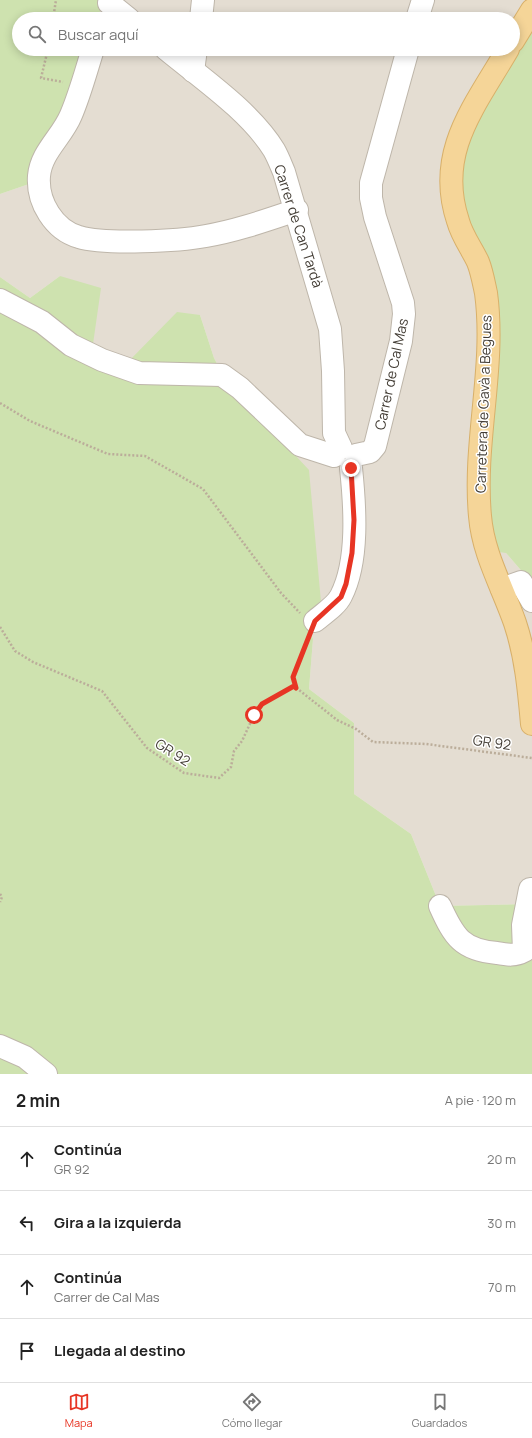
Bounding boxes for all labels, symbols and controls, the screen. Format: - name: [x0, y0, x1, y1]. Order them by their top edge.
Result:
- search box: [12, 12, 520, 56]
- icon: search: [26, 23, 48, 45]
- text: Buscar aquí: [58, 24, 139, 45]
- street label: Carrer de Can Tardà: [270, 162, 328, 290]
- street label: Carretera de Gavà a Begues: [470, 315, 496, 493]
- street label: Carrer de Cal Mas: [370, 316, 412, 432]
- route end: [342, 459, 360, 477]
- route start: [245, 706, 263, 724]
- street label: GR 92: [472, 730, 512, 754]
- street label: GR 92: [152, 734, 194, 770]
- text: 2 min: [16, 1089, 60, 1112]
- text: A pie · 120 m: [445, 1091, 516, 1109]
- text: Continúa: [54, 1139, 122, 1160]
- icon: ahead: [16, 1148, 38, 1170]
- text: 20 m: [487, 1150, 516, 1168]
- text: GR 92: [54, 1160, 89, 1178]
- icon: left: [16, 1212, 38, 1234]
- text: Gira a la izquierda: [54, 1212, 181, 1233]
- text: 30 m: [487, 1214, 516, 1232]
- text: Continúa: [54, 1267, 122, 1288]
- icon: ahead: [16, 1276, 38, 1298]
- text: 70 m: [488, 1278, 516, 1296]
- text: Carrer de Cal Mas: [54, 1288, 160, 1306]
- icon: arrive: [16, 1340, 38, 1362]
- text: Llegada al destino: [54, 1340, 186, 1361]
- tab: Mapa: [65, 1391, 93, 1430]
- tab: Cómo llegar: [222, 1391, 282, 1430]
- tab: Guardados: [412, 1391, 467, 1430]

